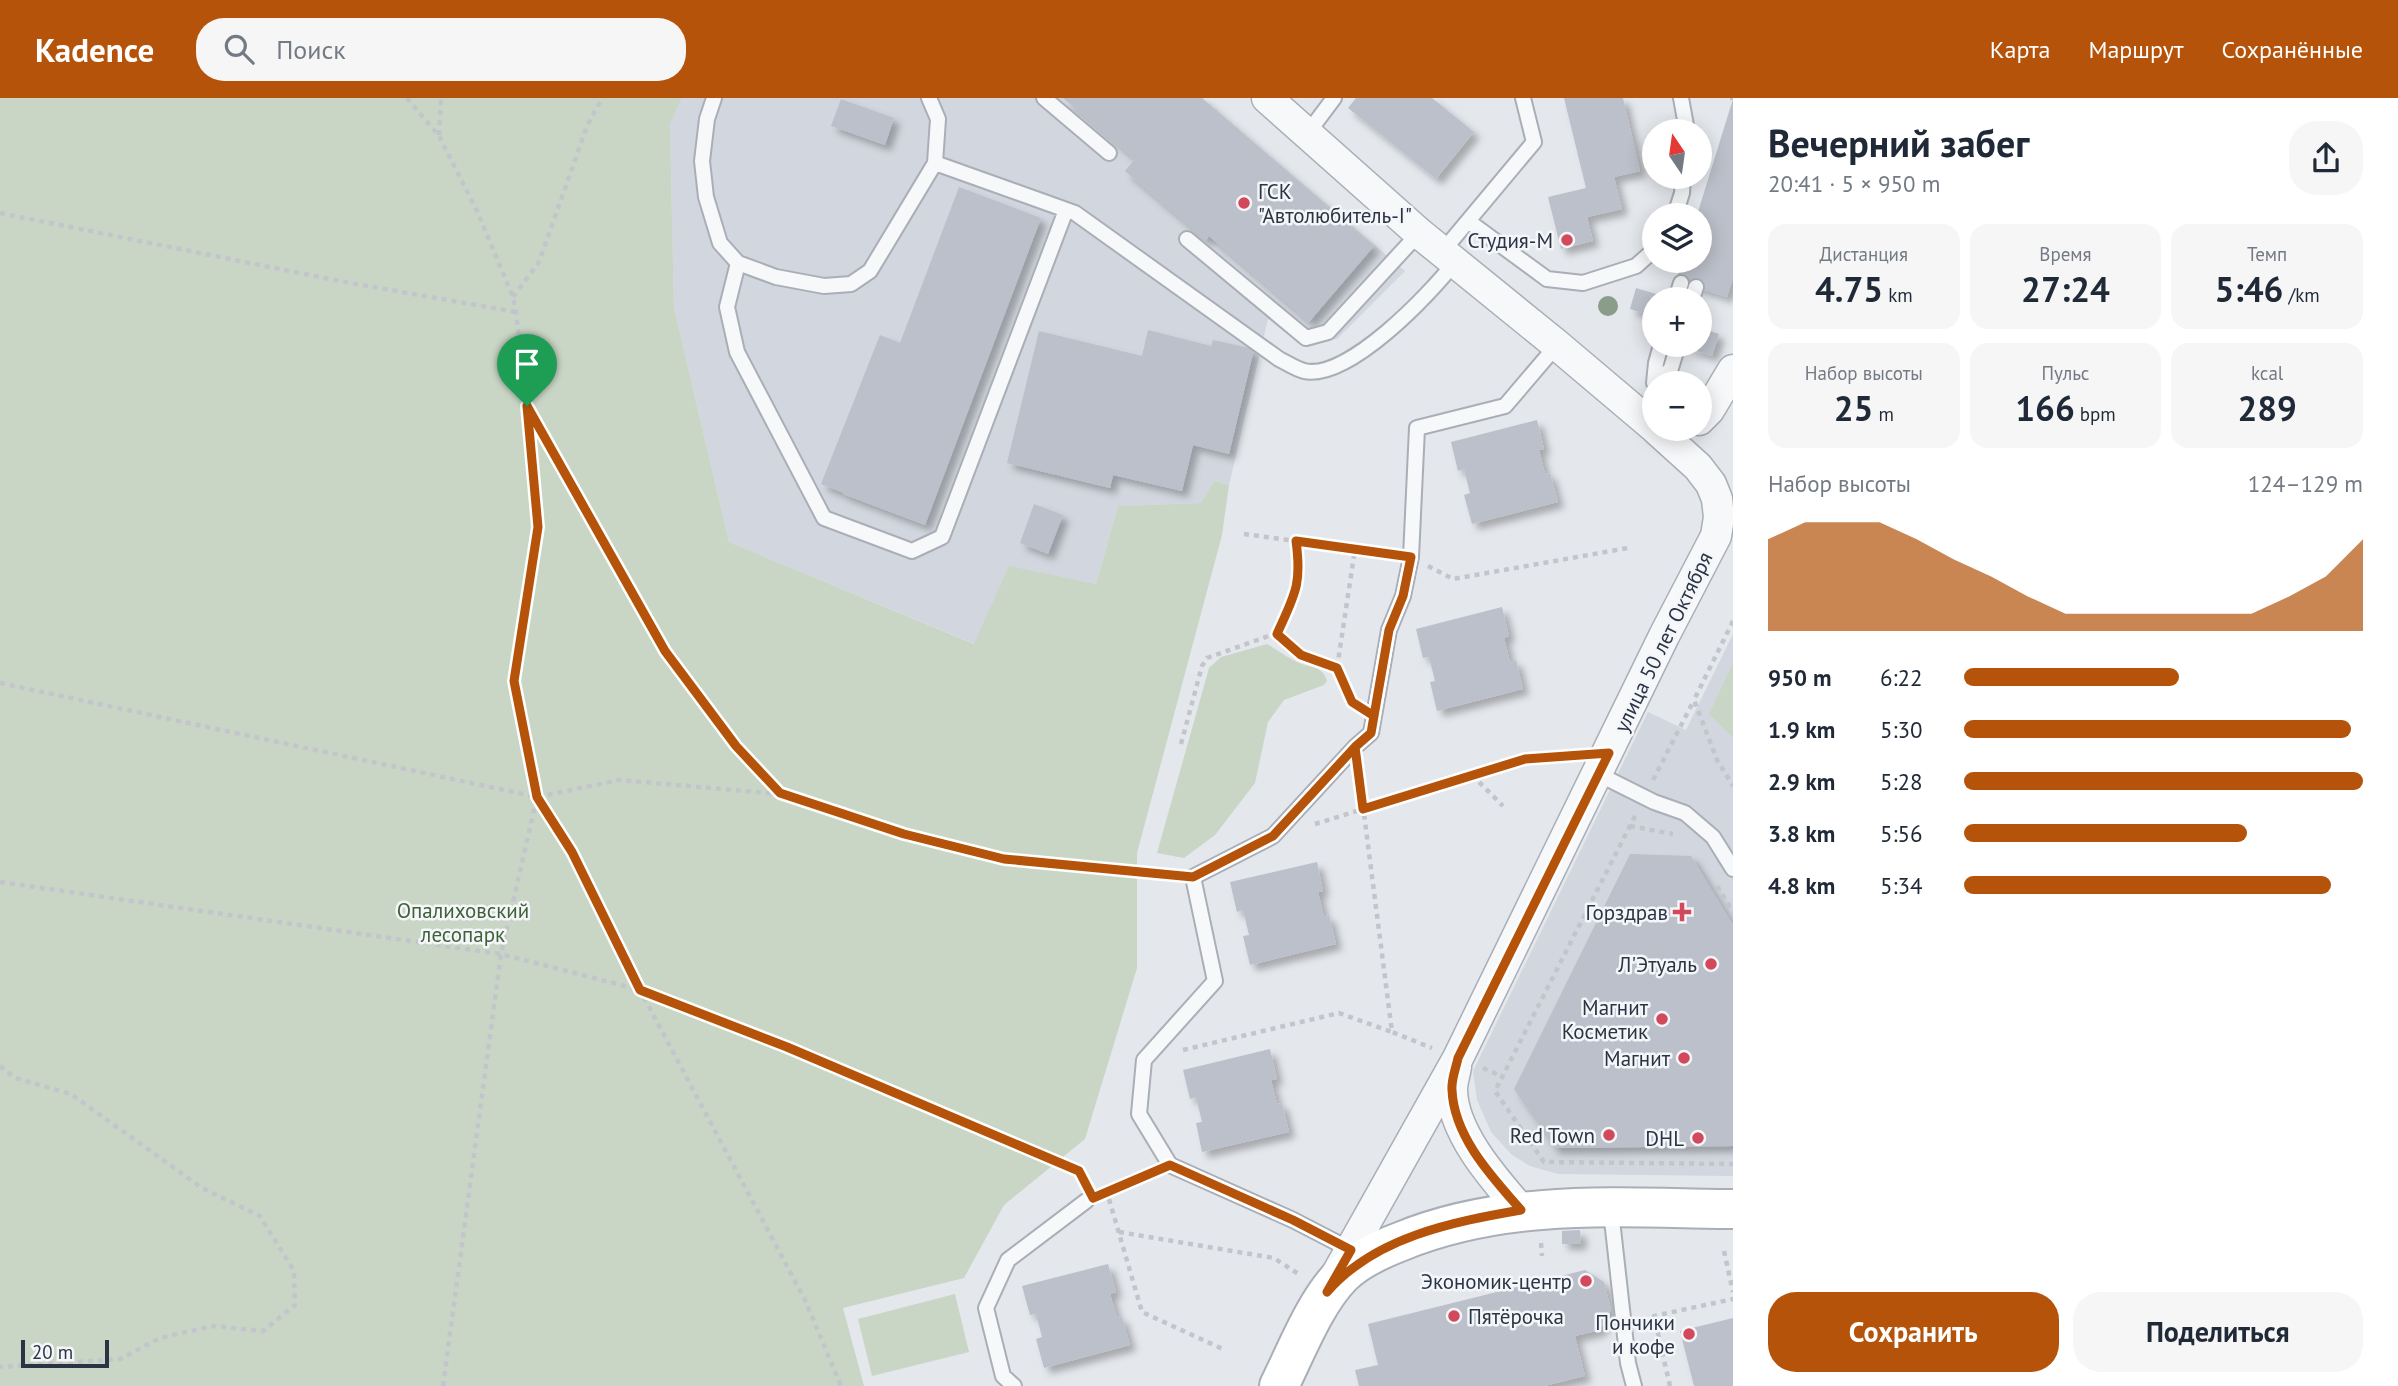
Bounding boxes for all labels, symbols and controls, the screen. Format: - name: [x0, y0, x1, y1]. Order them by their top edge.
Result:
- search box: [196, 18, 686, 81]
- text: Kadence: [35, 28, 154, 71]
- icon: search: [220, 30, 258, 68]
- text: Поиск: [276, 33, 346, 66]
- text: Карта: [1990, 34, 2050, 65]
- text: Маршрут: [2088, 34, 2183, 65]
- text: Сохранённые: [2221, 34, 2363, 65]
- text: Вечерний забег: [1768, 118, 2029, 167]
- north arrow: [1642, 119, 1712, 189]
- map controls: [1642, 119, 1712, 441]
- button: share: [2289, 121, 2363, 195]
- text: 20:41 · 5 × 950 m: [1768, 169, 1940, 198]
- place label: ГСК "Автолюбитель-I": [1258, 178, 1412, 229]
- marker: ГСК "Автолюбитель-I": [1236, 195, 1252, 211]
- button: layers: [1642, 203, 1712, 273]
- place label: Студия-М: [1467, 227, 1553, 254]
- marker: Студия-М: [1559, 232, 1575, 248]
- text: Дистанция: [1820, 242, 1908, 266]
- text: Время: [2039, 242, 2092, 266]
- text: Темп: [2247, 242, 2287, 266]
- text: 4.75: [1815, 266, 1883, 312]
- text: 27:24: [2021, 266, 2110, 312]
- text: 5:46: [2215, 266, 2283, 312]
- text: km: [1883, 283, 1913, 307]
- text: /km: [2283, 283, 2320, 307]
- button: +: [1642, 287, 1712, 357]
- pin: [497, 334, 557, 406]
- icon: arrive: [508, 345, 546, 383]
- text: Набор высоты: [1805, 361, 1923, 385]
- text: Пульс: [2042, 361, 2089, 385]
- text: kcal: [2251, 361, 2283, 385]
- button: −: [1642, 371, 1712, 441]
- text: 25: [1834, 385, 1873, 431]
- text: 166: [2015, 385, 2075, 431]
- text: 289: [2237, 385, 2297, 431]
- text: m: [1873, 402, 1894, 426]
- text: bpm: [2075, 402, 2116, 426]
- text: Набор высоты: [1768, 469, 1911, 498]
- text: 124–129 m: [2248, 469, 2363, 498]
- street label: улица 50 лет Октября: [1608, 547, 1718, 737]
- text: 950 m: [1768, 663, 1831, 692]
- text: 6:22: [1880, 663, 1923, 692]
- text: 1.9 km: [1768, 715, 1835, 744]
- text: 5:30: [1880, 715, 1923, 744]
- text: 2.9 km: [1768, 767, 1835, 796]
- text: 5:28: [1880, 767, 1923, 796]
- text: 3.8 km: [1768, 819, 1835, 848]
- text: 5:56: [1880, 819, 1923, 848]
- text: 4.8 km: [1768, 871, 1835, 900]
- text: 5:34: [1880, 871, 1923, 900]
- park label: Опалиховский лесопарк: [397, 897, 529, 948]
- place label: Горздрав: [1586, 899, 1668, 926]
- marker: Горздрав: [1674, 904, 1690, 920]
- place label: Л'Этуаль: [1617, 951, 1697, 978]
- marker: Л'Этуаль: [1703, 956, 1719, 972]
- place label: Магнит Косметик: [1562, 994, 1649, 1045]
- marker: Магнит Косметик: [1654, 1011, 1670, 1027]
- place label: Магнит: [1604, 1045, 1671, 1072]
- marker: Магнит: [1676, 1050, 1692, 1066]
- place label: Red Town: [1510, 1122, 1595, 1149]
- place label: DHL: [1645, 1125, 1684, 1152]
- marker: Red Town: [1601, 1127, 1617, 1143]
- marker: DHL: [1690, 1130, 1706, 1146]
- place label: Экономик-центр: [1421, 1268, 1572, 1295]
- marker: Экономик-центр: [1578, 1273, 1594, 1289]
- button: Сохранить: [1768, 1292, 2059, 1372]
- button: Поделиться: [2073, 1292, 2363, 1372]
- place label: Пятёрочка: [1468, 1303, 1564, 1330]
- marker: Пятёрочка: [1446, 1308, 1462, 1324]
- place label: Пончики и кофе: [1595, 1309, 1675, 1360]
- marker: Пончики и кофе: [1681, 1326, 1697, 1342]
- scale bar: [21, 1337, 108, 1369]
- text: 20 m: [32, 1340, 73, 1364]

